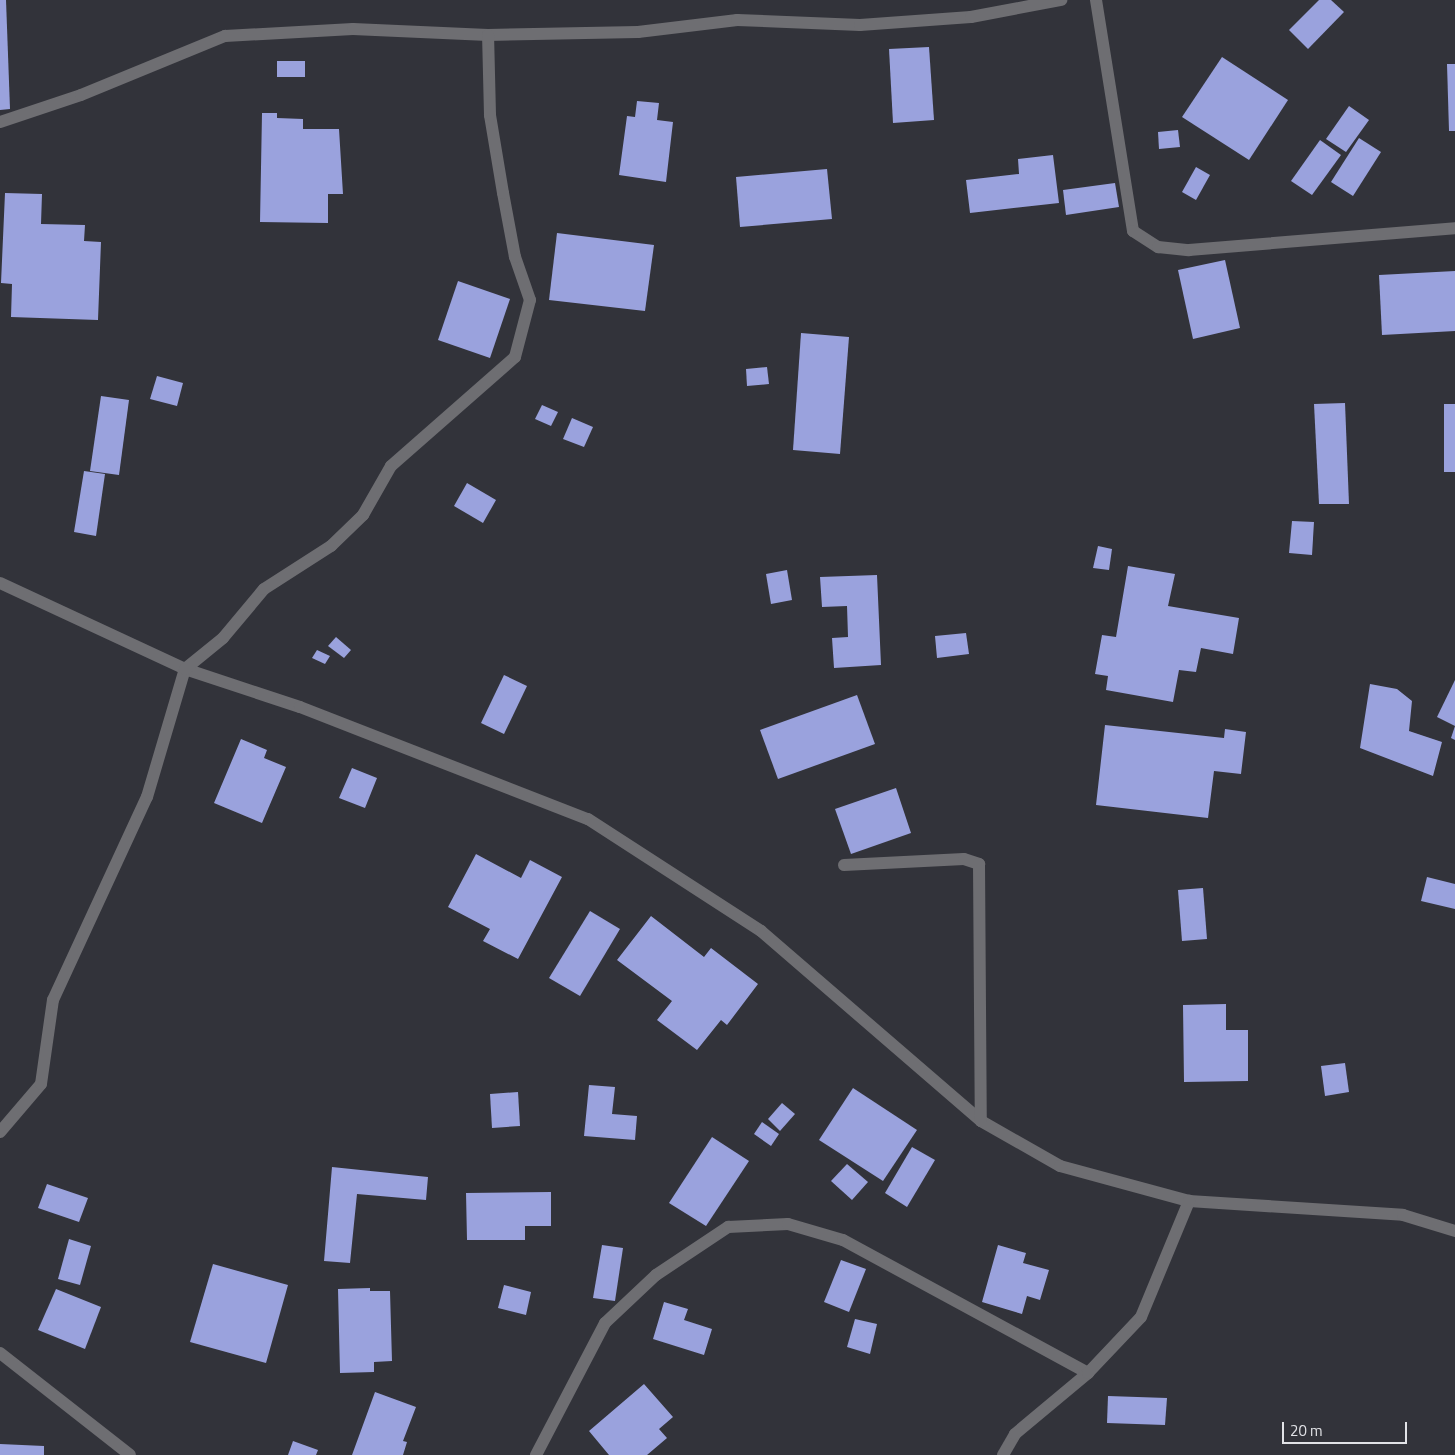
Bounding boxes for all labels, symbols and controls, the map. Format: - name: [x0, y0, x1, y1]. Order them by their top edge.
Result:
- scale bar: [1285, 1412, 1410, 1444]
- text: 20 m: [1290, 1419, 1323, 1442]

